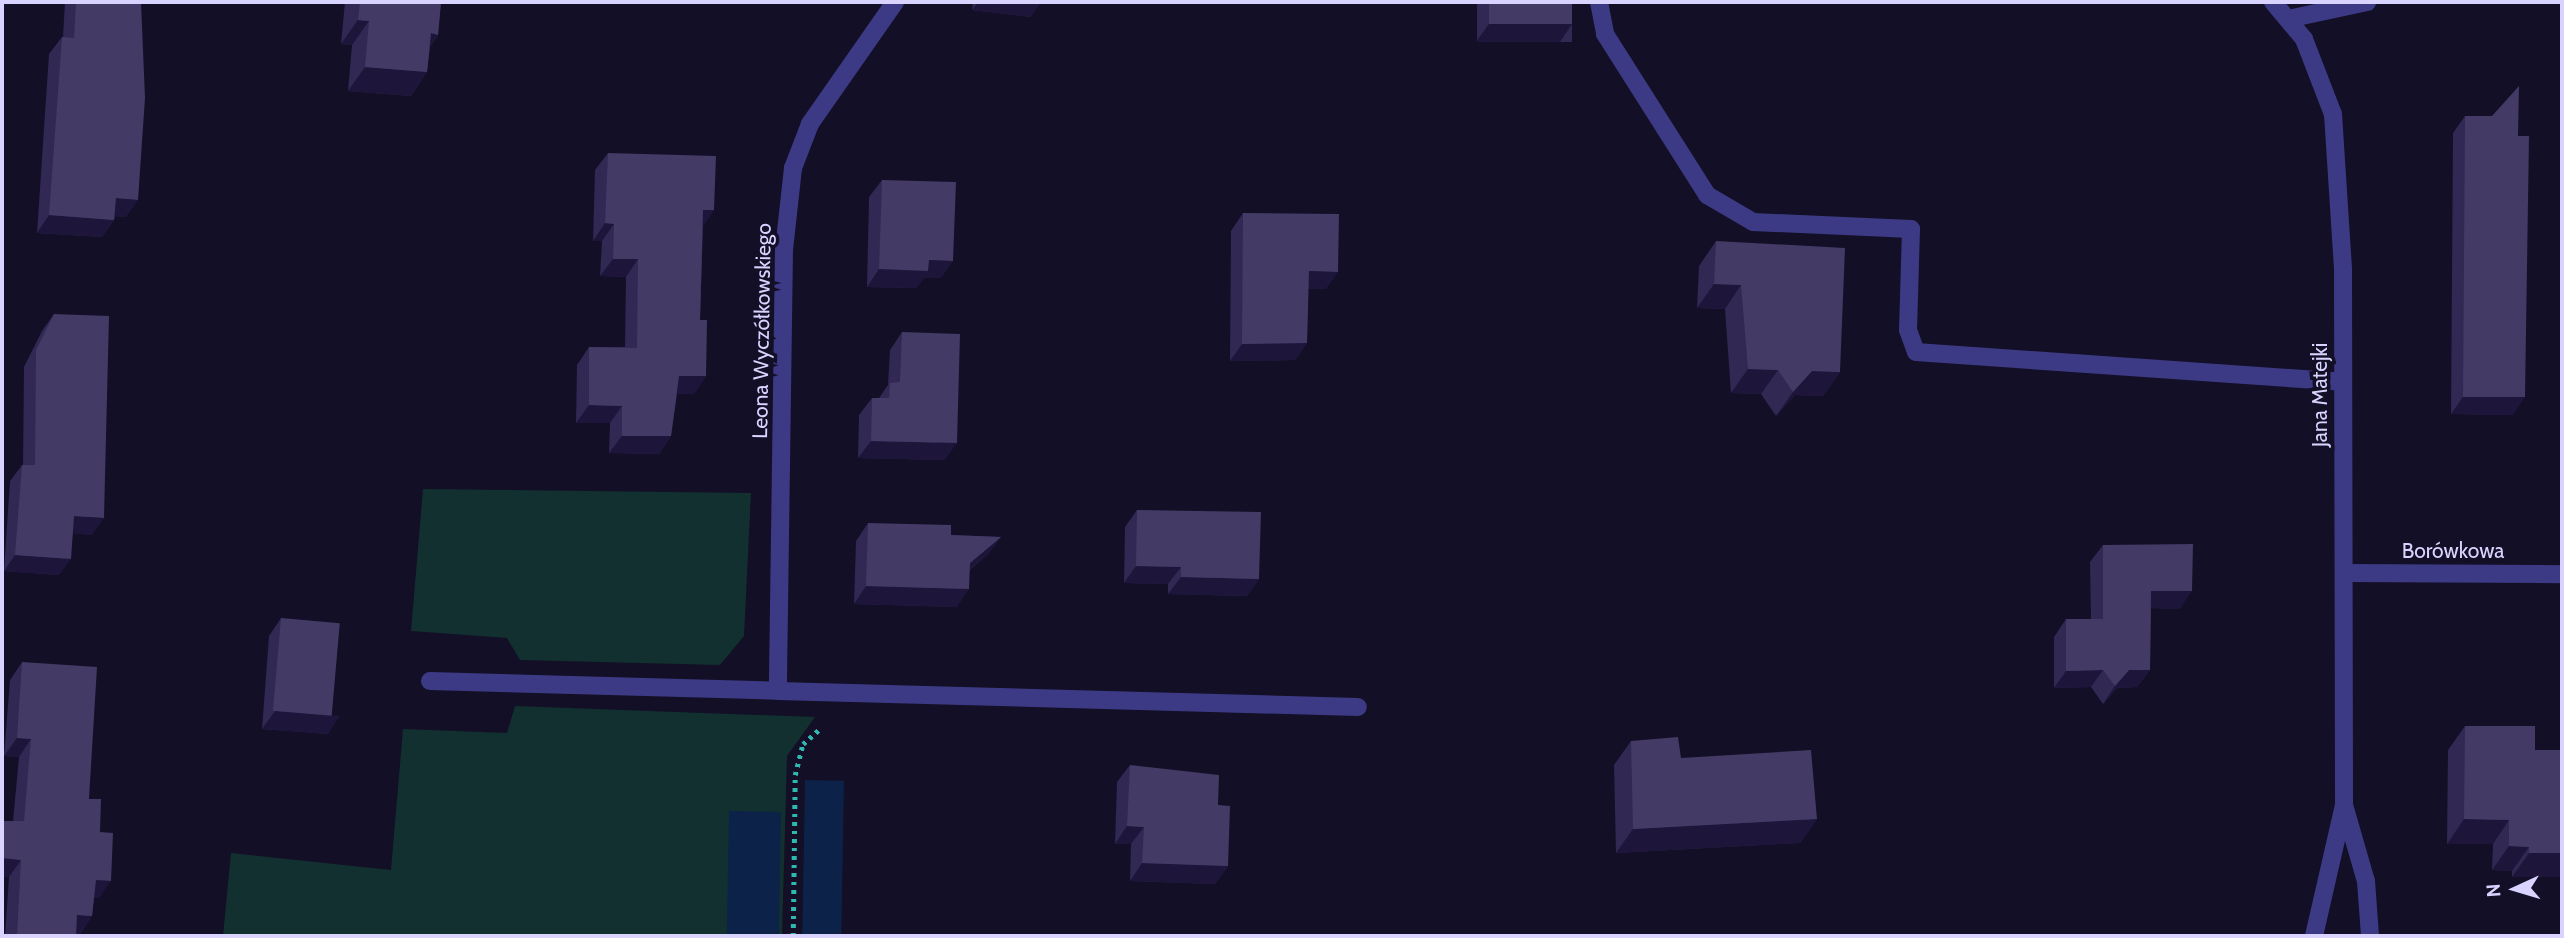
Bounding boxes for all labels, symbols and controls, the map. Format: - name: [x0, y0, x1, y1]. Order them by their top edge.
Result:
- street label: Leona Wyczółkowskiego: [748, 223, 776, 439]
- street label: Jana Matejki: [2307, 343, 2333, 447]
- street label: Borówkowa: [2402, 538, 2504, 564]
- north arrow: [2480, 854, 2550, 924]
- text: N: [2482, 883, 2505, 898]

